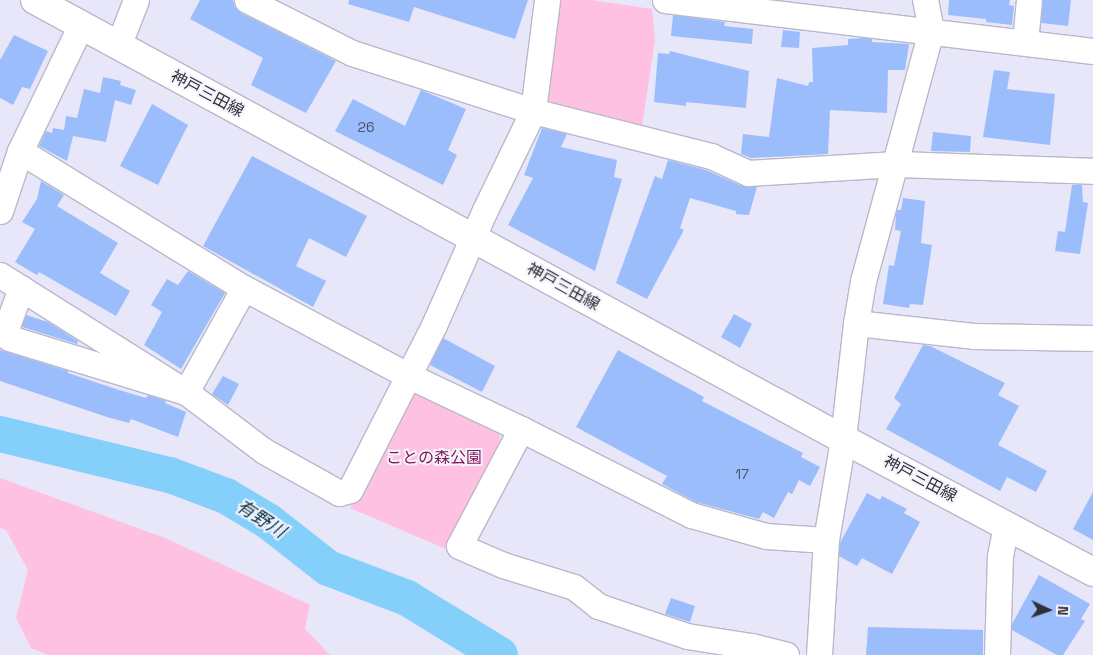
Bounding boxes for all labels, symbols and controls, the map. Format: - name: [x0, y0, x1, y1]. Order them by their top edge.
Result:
- street label: 神戸三田線: [167, 67, 247, 121]
- house number: 26: [357, 119, 375, 135]
- street label: 神戸三田線: [523, 259, 603, 315]
- park label: ことの森公園: [386, 448, 482, 468]
- street label: 神戸三田線: [880, 452, 960, 506]
- house number: 17: [735, 466, 749, 482]
- water label: 有野川: [232, 495, 290, 543]
- north arrow: [1023, 585, 1073, 635]
- text: N: [1054, 606, 1072, 616]

